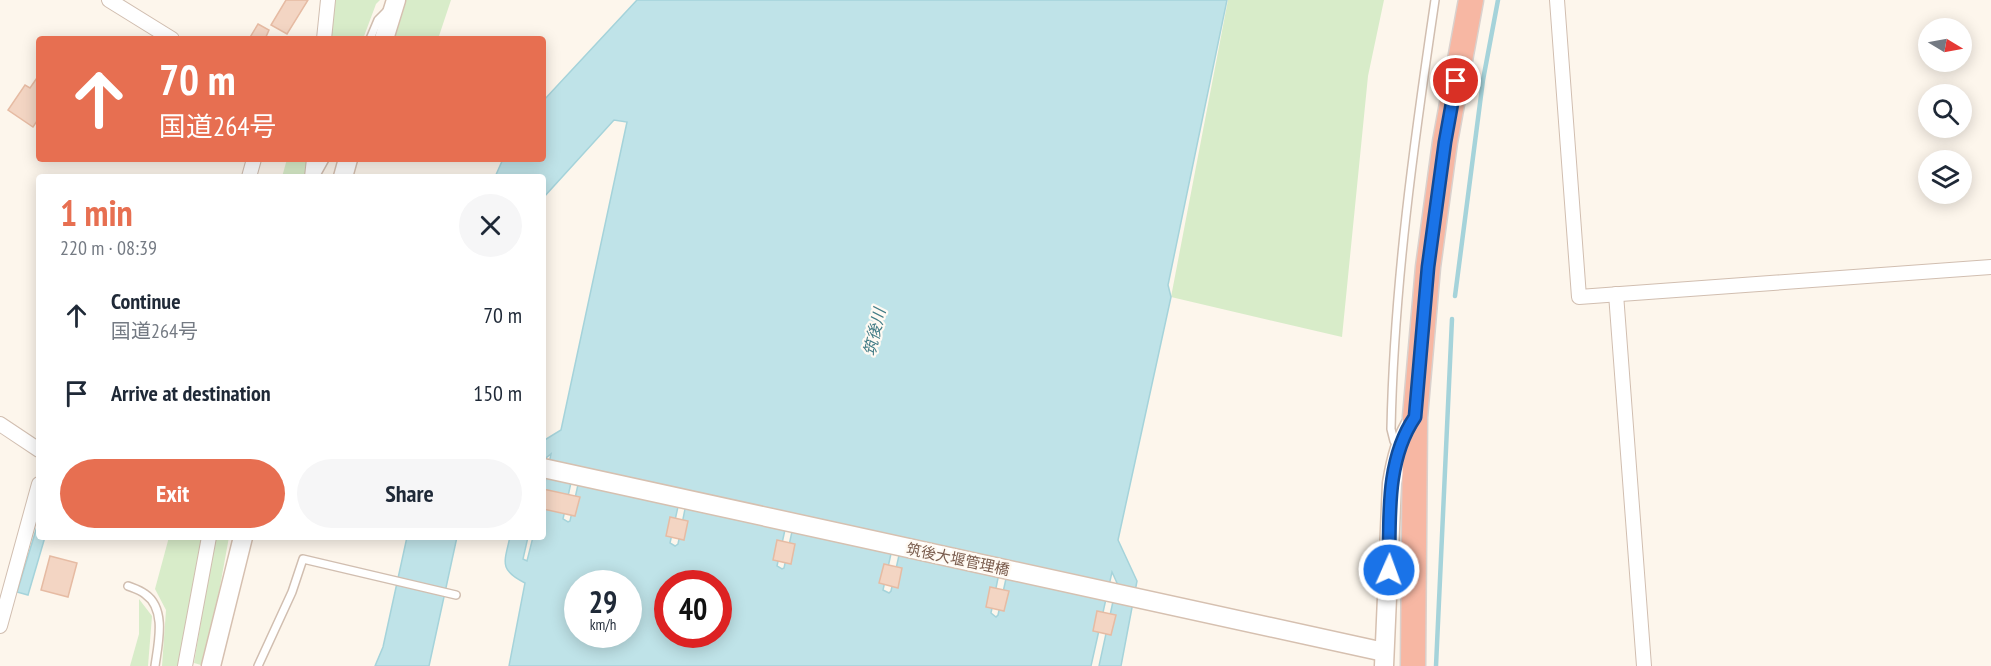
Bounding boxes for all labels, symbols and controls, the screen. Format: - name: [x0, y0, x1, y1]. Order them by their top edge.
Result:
- north arrow: [1918, 18, 1972, 72]
- map controls: [1918, 18, 1972, 204]
- text: 70 m: [159, 52, 236, 107]
- pin: [1430, 55, 1481, 106]
- icon: ahead: [60, 60, 138, 138]
- icon: arrive: [1439, 64, 1472, 97]
- button: search: [1918, 84, 1972, 138]
- text: 国道264号: [159, 109, 276, 143]
- button: layers: [1918, 150, 1972, 204]
- text: 1 min: [60, 189, 133, 236]
- button: close: [459, 194, 522, 257]
- text: 220 m · 08:39: [60, 235, 157, 261]
- text: Continue: [111, 287, 181, 315]
- icon: ahead: [60, 299, 93, 332]
- text: 70 m: [483, 301, 522, 329]
- water label: 筑後川: [859, 304, 890, 358]
- text: 国道264号: [111, 318, 198, 344]
- icon: arrive: [60, 377, 93, 410]
- text: Arrive at destination: [111, 379, 271, 407]
- text: 150 m: [473, 379, 522, 407]
- button: Exit: [60, 459, 285, 528]
- button: Share: [297, 459, 522, 528]
- position arrow: [1357, 538, 1421, 602]
- street label: 筑後大堰管理橋: [905, 539, 1011, 579]
- speed limit sign: 40: [654, 570, 732, 648]
- text: 29: [589, 582, 617, 621]
- text: km/h: [590, 615, 616, 634]

